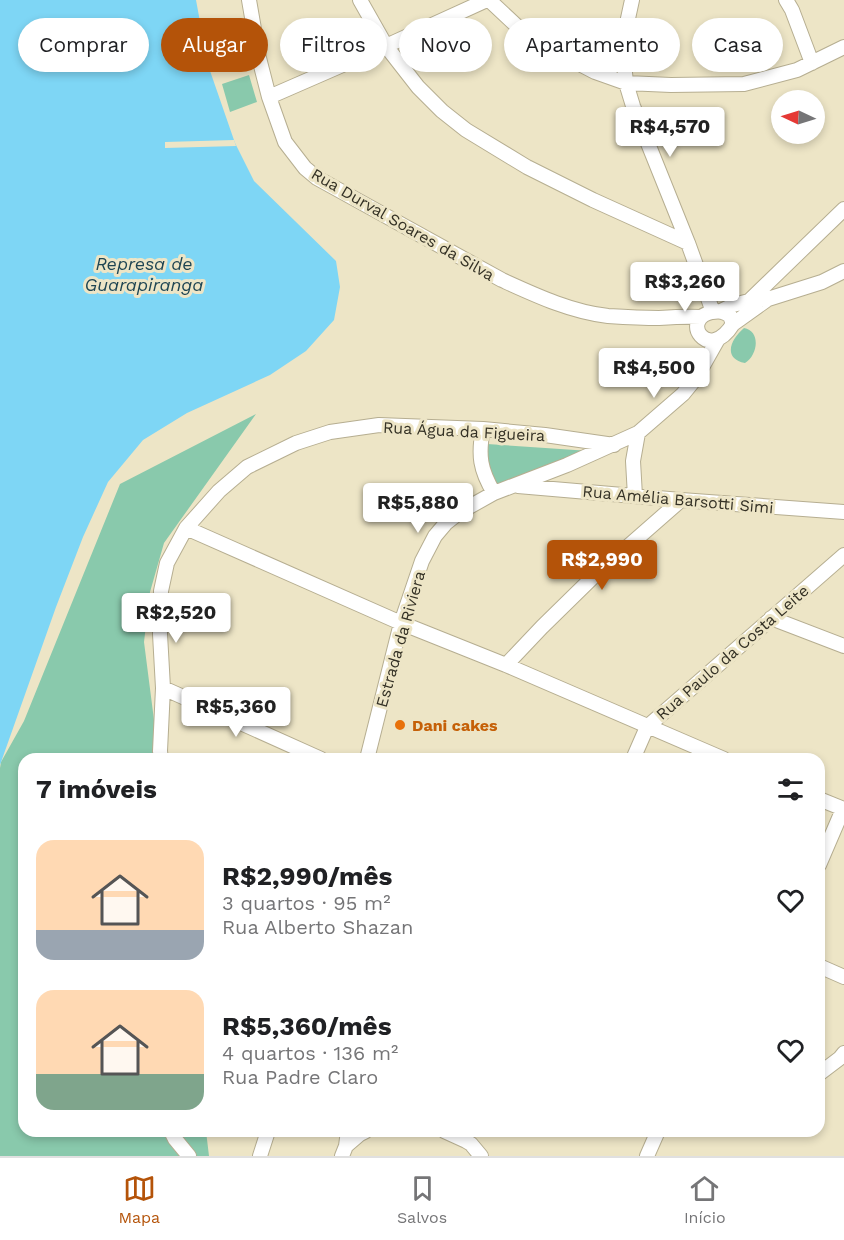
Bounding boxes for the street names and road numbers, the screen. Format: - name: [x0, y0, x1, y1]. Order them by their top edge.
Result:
- street label: Rua Durval Soares da Silva: [308, 164, 498, 285]
- street label: Rua Água da Figueira: [382, 418, 546, 445]
- street label: Rua Amélia Barsotti Simi: [582, 482, 774, 517]
- street label: Estrada da Riviera: [372, 569, 429, 710]
- street label: Rua Paulo da Costa Leite: [652, 581, 812, 724]

